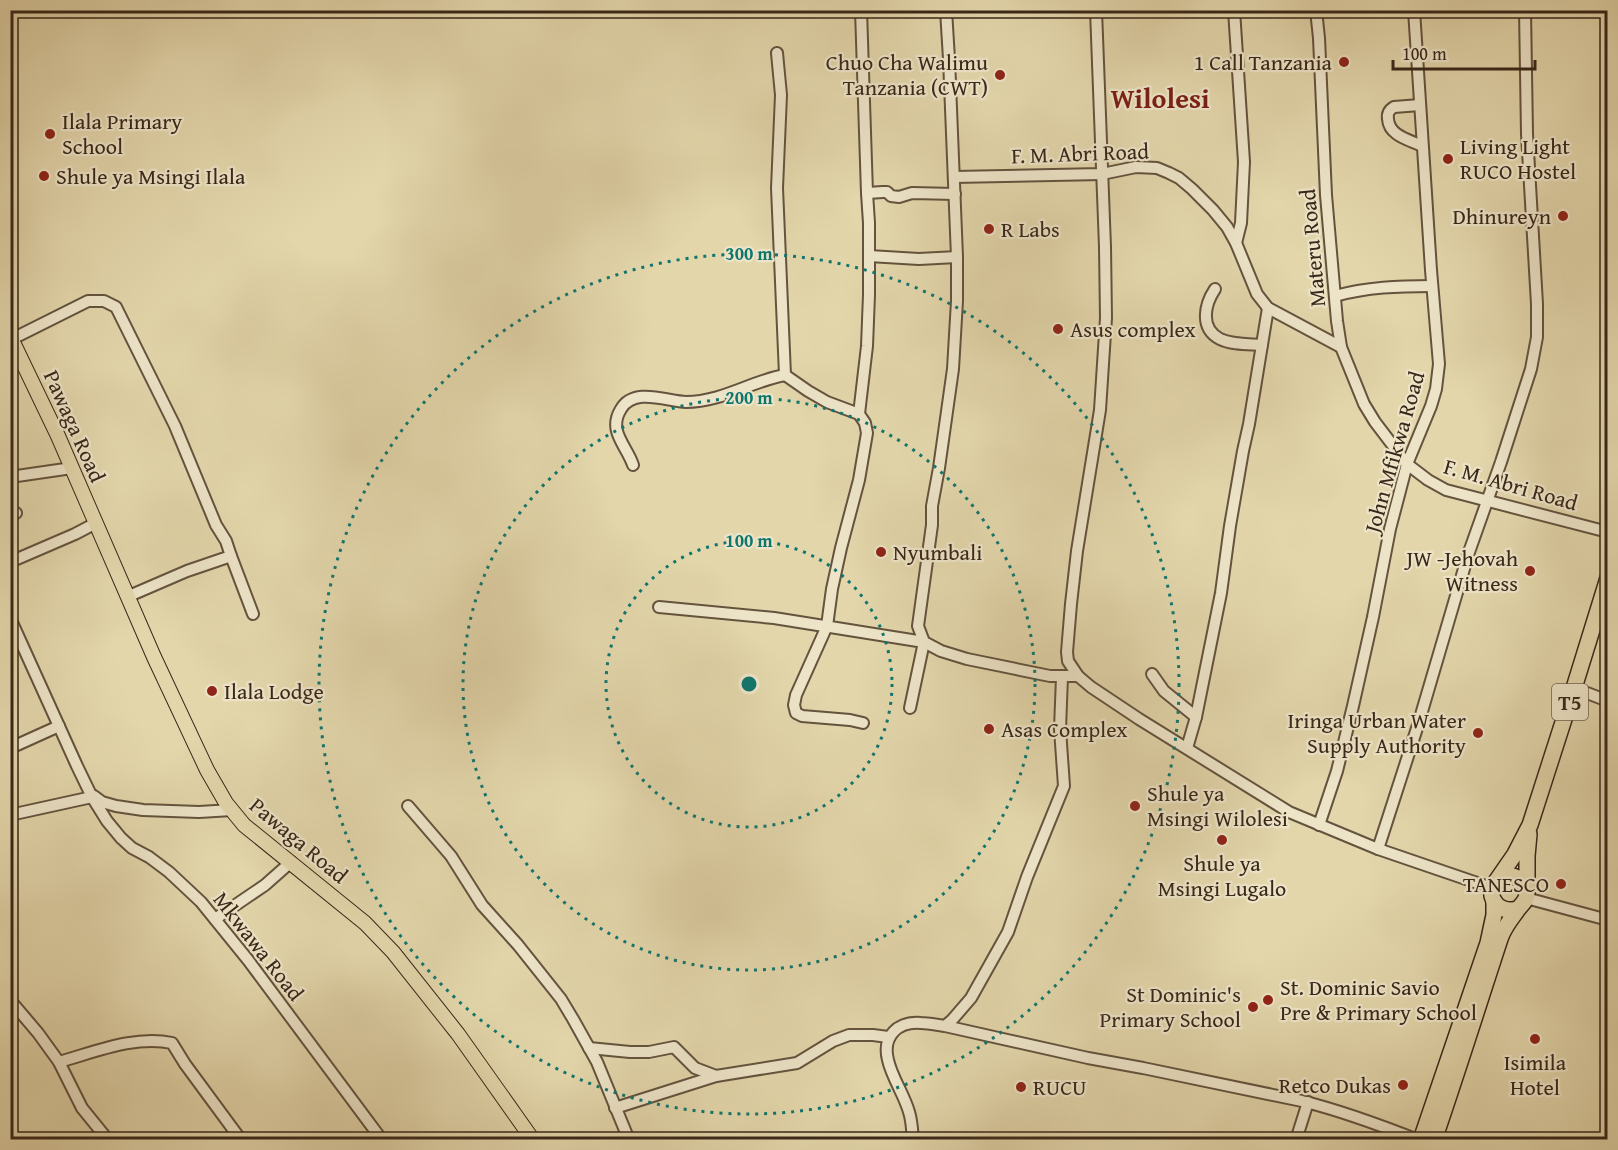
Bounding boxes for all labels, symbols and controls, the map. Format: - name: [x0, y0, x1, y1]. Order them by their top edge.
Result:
- scale bar: [1393, 33, 1536, 71]
- text: 100 m: [1402, 40, 1447, 67]
- place label: Chuo Cha Walimu Tanzania (CWT): [826, 46, 988, 103]
- place label: 1 Call Tanzania: [1194, 46, 1333, 78]
- marker: 1 Call Tanzania: [1337, 55, 1351, 69]
- marker: Chuo Cha Walimu Tanzania (CWT): [993, 68, 1007, 82]
- district label: Wilolesi: [1110, 77, 1210, 118]
- place label: Ilala Primary School: [62, 105, 182, 162]
- marker: Ilala Primary School: [43, 127, 57, 141]
- place label: Living Light RUCO Hostel: [1460, 130, 1576, 187]
- street label: F. M. Abri Road: [1011, 135, 1150, 171]
- marker: Living Light RUCO Hostel: [1441, 152, 1455, 166]
- place label: Shule ya Msingi Ilala: [56, 160, 246, 192]
- marker: Shule ya Msingi Ilala: [37, 169, 51, 183]
- street label: Materu Road: [1291, 187, 1333, 308]
- place label: Dhinureyn: [1452, 200, 1552, 232]
- marker: Dhinureyn: [1556, 209, 1570, 223]
- place label: R Labs: [1001, 213, 1060, 245]
- marker: R Labs: [982, 222, 996, 236]
- text: 300 m: [725, 240, 773, 267]
- place label: Asus complex: [1070, 313, 1197, 345]
- marker: Asus complex: [1051, 322, 1065, 336]
- street label: Pawaga Road: [36, 365, 114, 487]
- street label: John Mfikwa Road: [1355, 367, 1432, 539]
- text: 200 m: [725, 384, 773, 411]
- street label: F. M. Abri Road: [1440, 450, 1582, 518]
- text: 100 m: [725, 527, 773, 554]
- place label: Nyumbali: [893, 536, 982, 568]
- place label: JW -Jehovah Witness: [1403, 542, 1519, 599]
- marker: Nyumbali: [874, 545, 888, 559]
- marker: JW -Jehovah Witness: [1523, 564, 1537, 578]
- centre of rings: [739, 674, 759, 694]
- place label: Ilala Lodge: [224, 675, 324, 707]
- marker: Ilala Lodge: [205, 684, 219, 698]
- road number: T5: [1552, 684, 1588, 720]
- place label: Iringa Urban Water Supply Authority: [1288, 704, 1466, 761]
- place label: Asas Complex: [1001, 713, 1128, 745]
- marker: Asas Complex: [982, 722, 996, 736]
- marker: Iringa Urban Water Supply Authority: [1471, 726, 1485, 740]
- place label: Shule ya Msingi Wilolesi: [1147, 777, 1288, 834]
- street label: Pawaga Road: [243, 789, 355, 891]
- marker: Shule ya Msingi Wilolesi: [1128, 799, 1142, 813]
- marker: Shule ya Msingi Lugalo: [1215, 833, 1229, 847]
- place label: Shule ya Msingi Lugalo: [1158, 847, 1286, 904]
- place label: TANESCO: [1463, 868, 1549, 900]
- marker: TANESCO: [1554, 877, 1568, 891]
- street label: Mkwawa Road: [206, 884, 312, 1008]
- place label: St. Dominic Savio Pre & Primary School: [1280, 971, 1477, 1028]
- place label: St Dominic's Primary School: [1100, 978, 1241, 1035]
- marker: St. Dominic Savio Pre & Primary School: [1261, 993, 1275, 1007]
- marker: St Dominic's Primary School: [1246, 1000, 1260, 1014]
- marker: Isimila Hotel: [1528, 1032, 1542, 1046]
- place label: Isimila Hotel: [1504, 1046, 1567, 1103]
- place label: Retco Dukas: [1279, 1069, 1391, 1101]
- place label: RUCU: [1033, 1071, 1087, 1103]
- marker: Retco Dukas: [1396, 1078, 1410, 1092]
- marker: RUCU: [1014, 1080, 1028, 1094]

